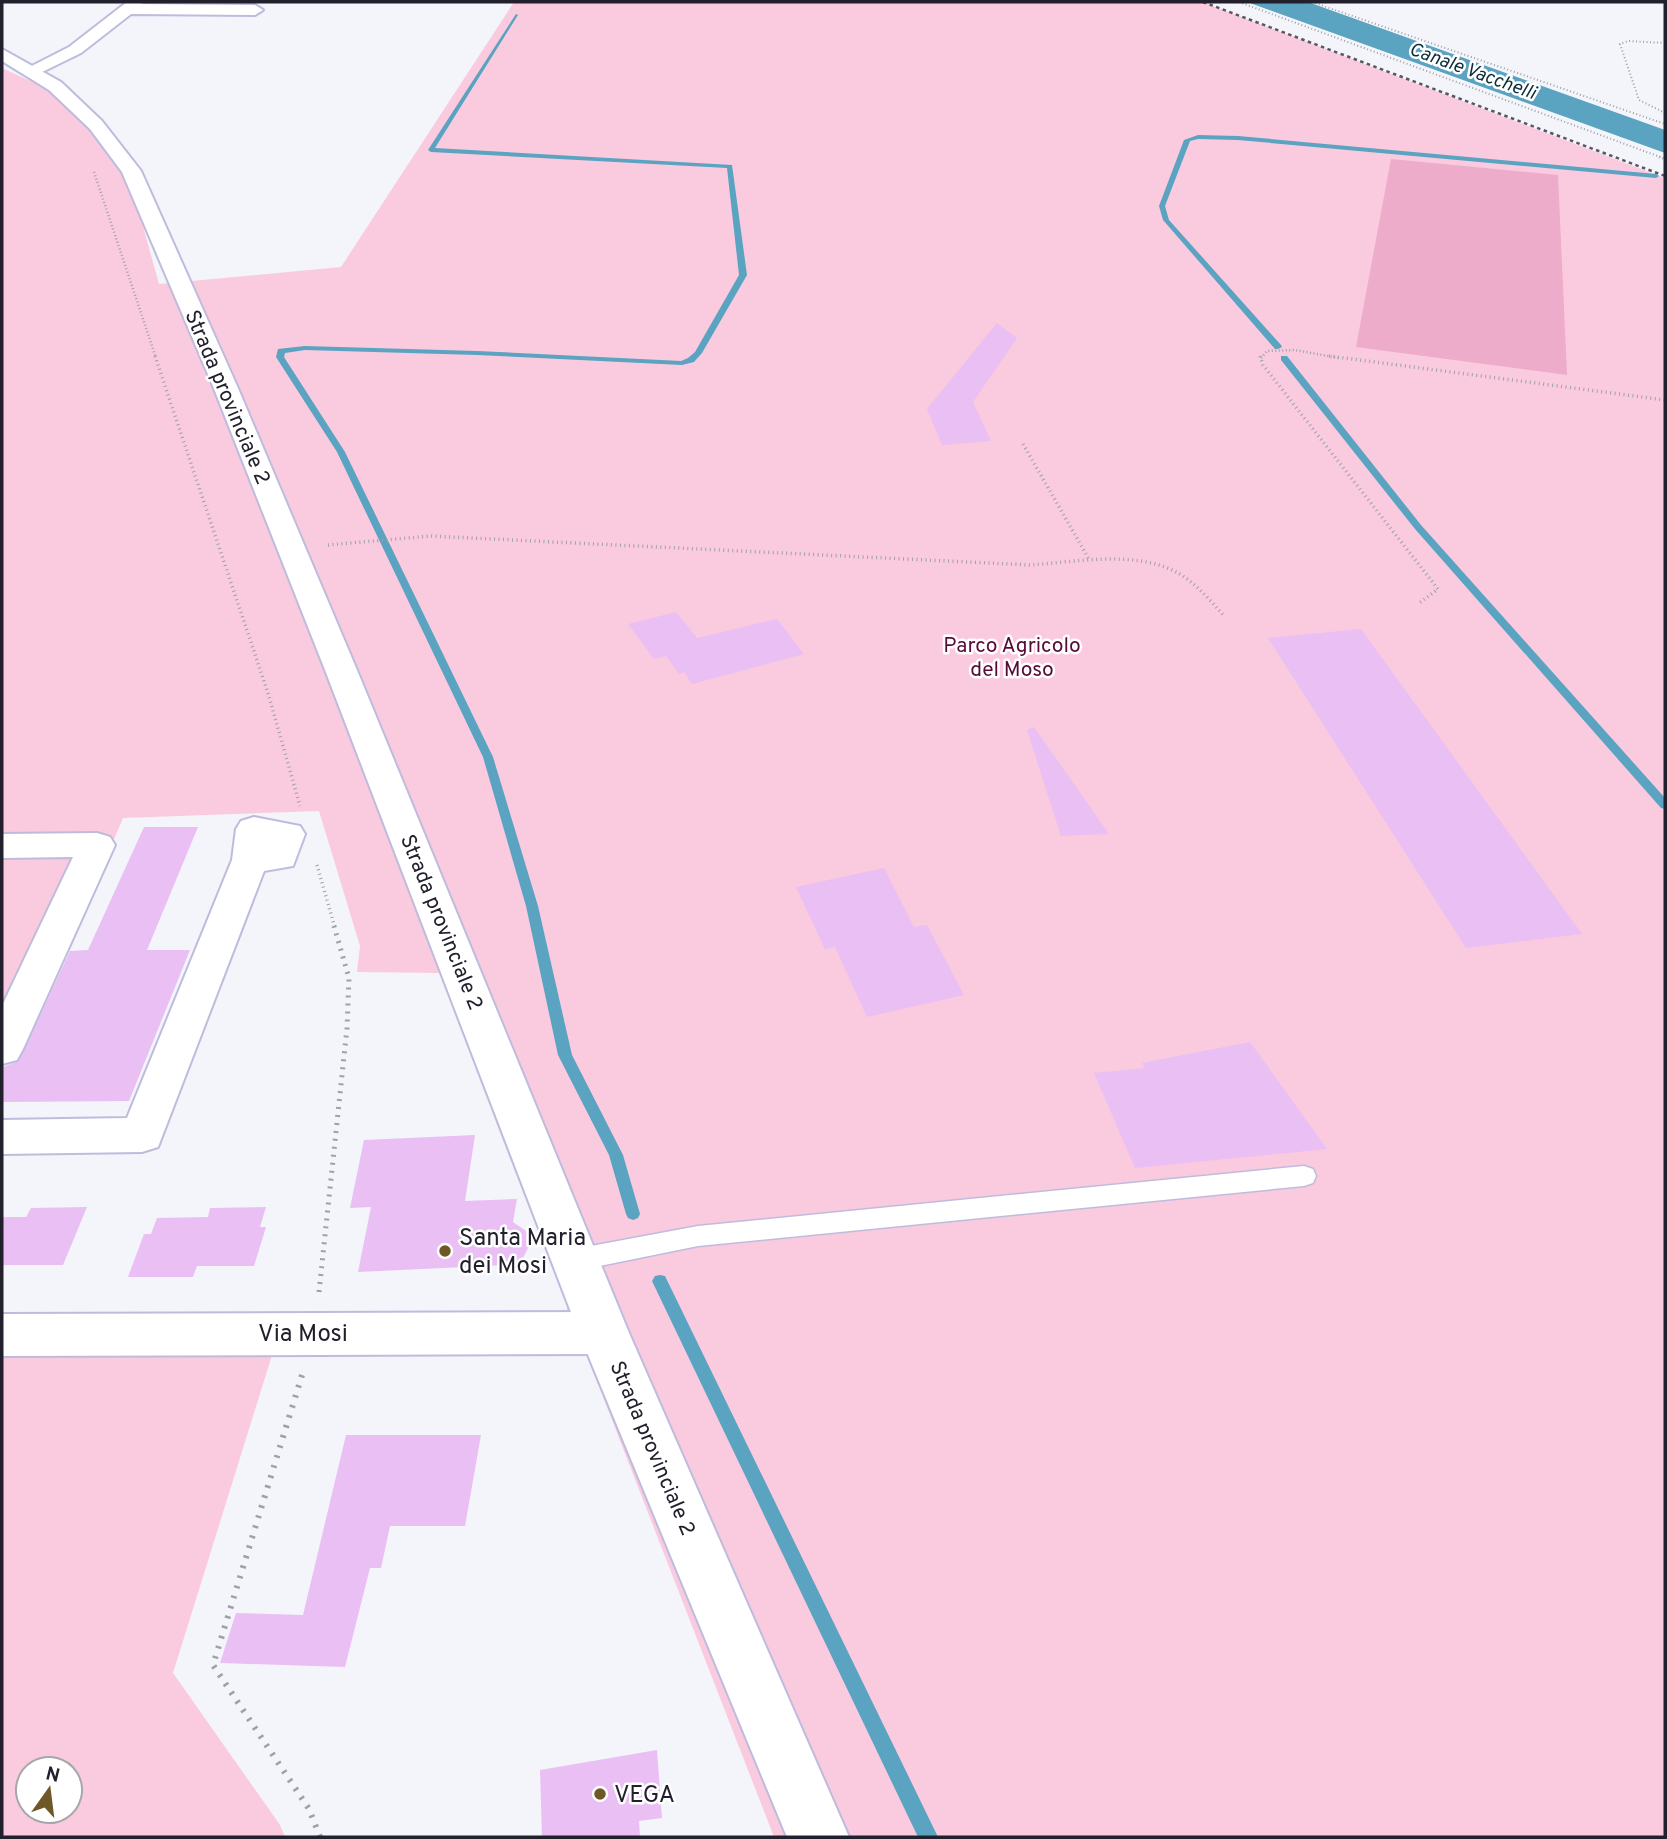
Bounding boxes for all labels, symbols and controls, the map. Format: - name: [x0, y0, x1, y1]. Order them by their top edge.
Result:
- water label: Canale Vacchelli: [1406, 38, 1540, 106]
- street label: Strada provinciale 2: [178, 306, 276, 489]
- park label: Parco Agricolo del Moso: [943, 633, 1081, 684]
- street label: Strada provinciale 2: [393, 831, 488, 1014]
- place label: Santa Maria dei Mosi: [459, 1224, 586, 1282]
- marker: Santa Maria dei Mosi: [437, 1243, 453, 1259]
- street label: Via Mosi: [258, 1320, 348, 1350]
- street label: Strada provinciale 2: [603, 1357, 701, 1540]
- north arrow: [14, 1755, 84, 1825]
- text: N: [43, 1762, 62, 1789]
- place label: VEGA: [614, 1781, 675, 1811]
- marker: VEGA: [592, 1786, 608, 1802]

